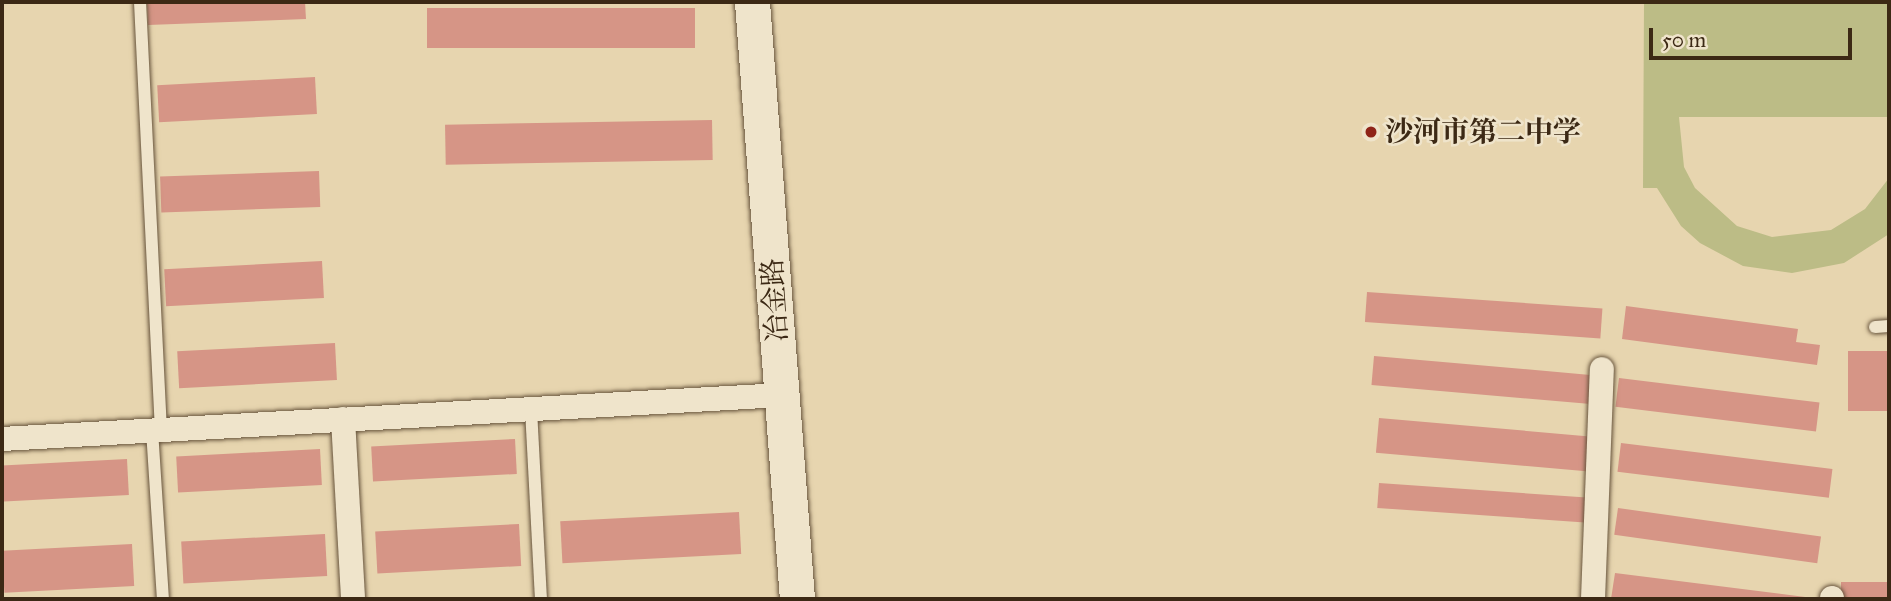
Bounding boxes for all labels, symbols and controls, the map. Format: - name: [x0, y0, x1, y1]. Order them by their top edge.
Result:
- scale bar: [1653, 14, 1856, 58]
- text: 50 m: [1662, 27, 1706, 53]
- place label: 沙河市第二中学: [1385, 115, 1581, 149]
- marker: 沙河市第二中学: [1363, 124, 1379, 140]
- street label: 冶金路: [755, 257, 795, 343]

